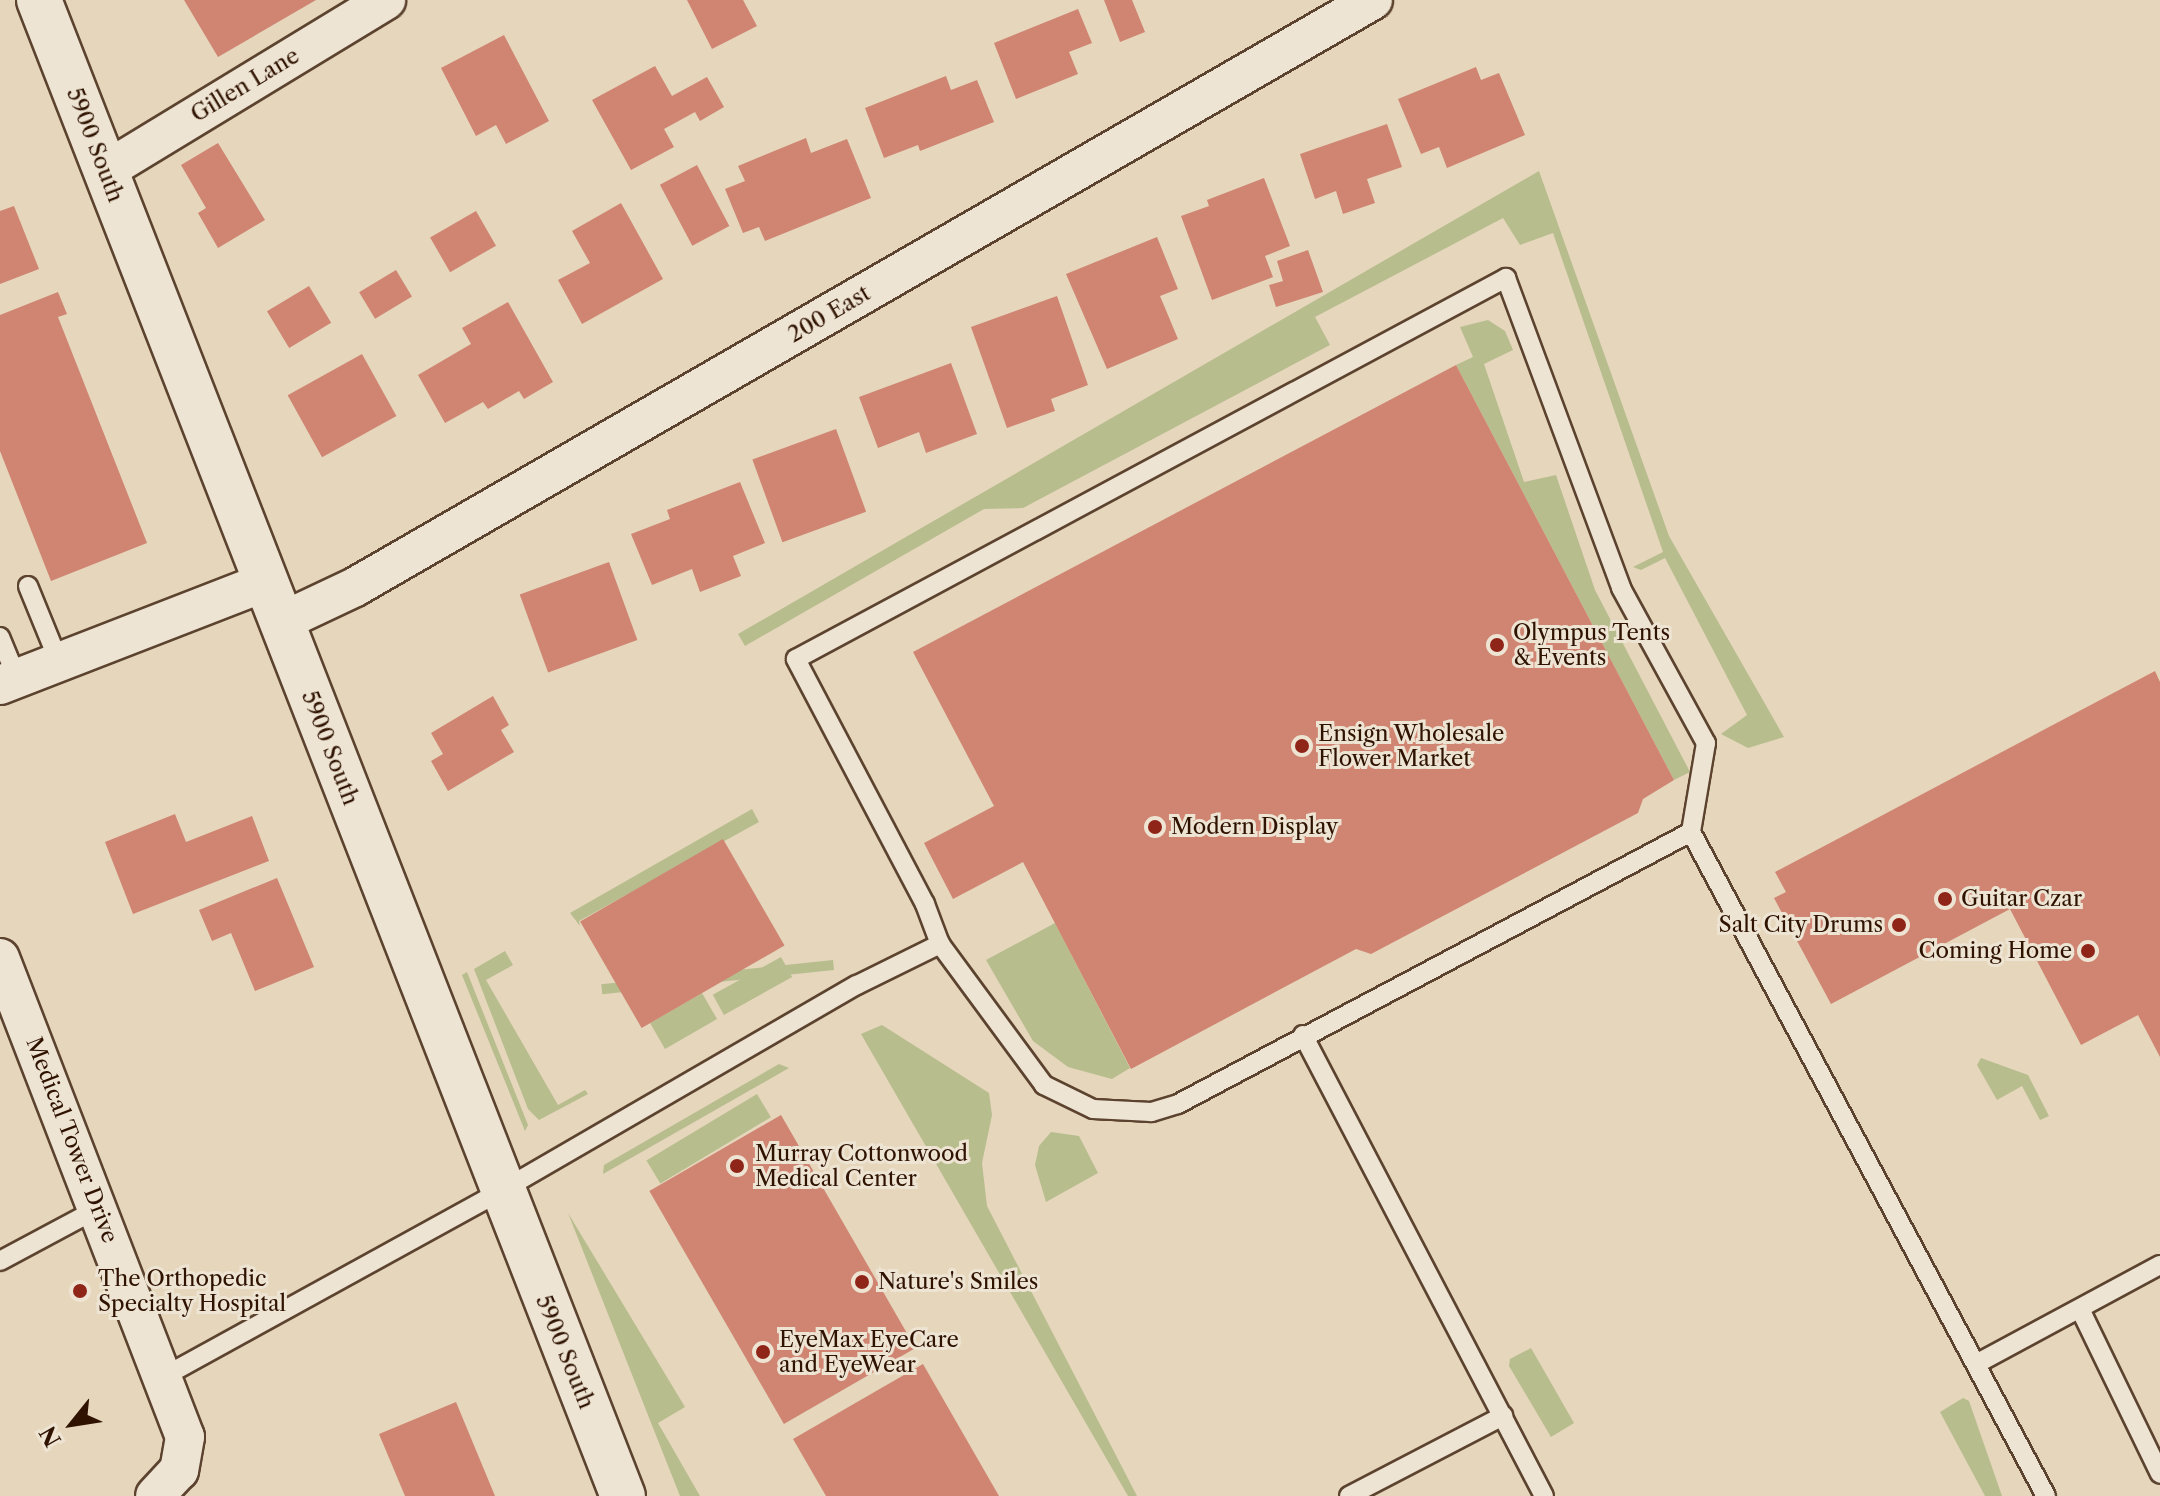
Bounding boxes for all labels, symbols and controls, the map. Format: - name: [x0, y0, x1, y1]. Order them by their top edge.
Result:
- street label: Gillen Lane: [186, 42, 304, 128]
- street label: 5900 South: [61, 84, 129, 206]
- street label: 200 East: [783, 280, 875, 348]
- place label: Olympus Tents & Events: [1513, 619, 1671, 670]
- marker: Olympus Tents & Events: [1488, 636, 1506, 654]
- street label: 5900 South: [296, 687, 364, 809]
- place label: Ensign Wholesale Flower Market: [1318, 720, 1505, 772]
- marker: Ensign Wholesale Flower Market: [1293, 737, 1311, 755]
- place label: Modern Display: [1171, 814, 1338, 840]
- marker: Modern Display: [1146, 818, 1164, 836]
- place label: Guitar Czar: [1961, 886, 2083, 912]
- marker: Guitar Czar: [1936, 890, 1954, 908]
- place label: Salt City Drums: [1718, 912, 1883, 938]
- marker: Salt City Drums: [1890, 916, 1908, 934]
- place label: Coming Home: [1919, 938, 2072, 964]
- marker: Coming Home: [2079, 942, 2097, 960]
- street label: Medical Tower Drive: [20, 1033, 124, 1247]
- place label: Murray Cottonwood Medical Center: [755, 1140, 969, 1192]
- marker: Murray Cottonwood Medical Center: [726, 1155, 748, 1177]
- place label: The Orthopedic Specialty Hospital: [98, 1265, 287, 1316]
- place label: Nature's Smiles: [878, 1269, 1038, 1295]
- marker: Nature's Smiles: [853, 1273, 871, 1291]
- marker: The Orthopedic Specialty Hospital: [69, 1280, 91, 1302]
- street label: 5900 South: [530, 1291, 600, 1413]
- place label: EyeMax EyeCare and EyeWear: [779, 1326, 959, 1378]
- marker: EyeMax EyeCare and EyeWear: [754, 1343, 772, 1361]
- north arrow: [32, 1384, 112, 1464]
- text: N: [34, 1421, 67, 1451]

